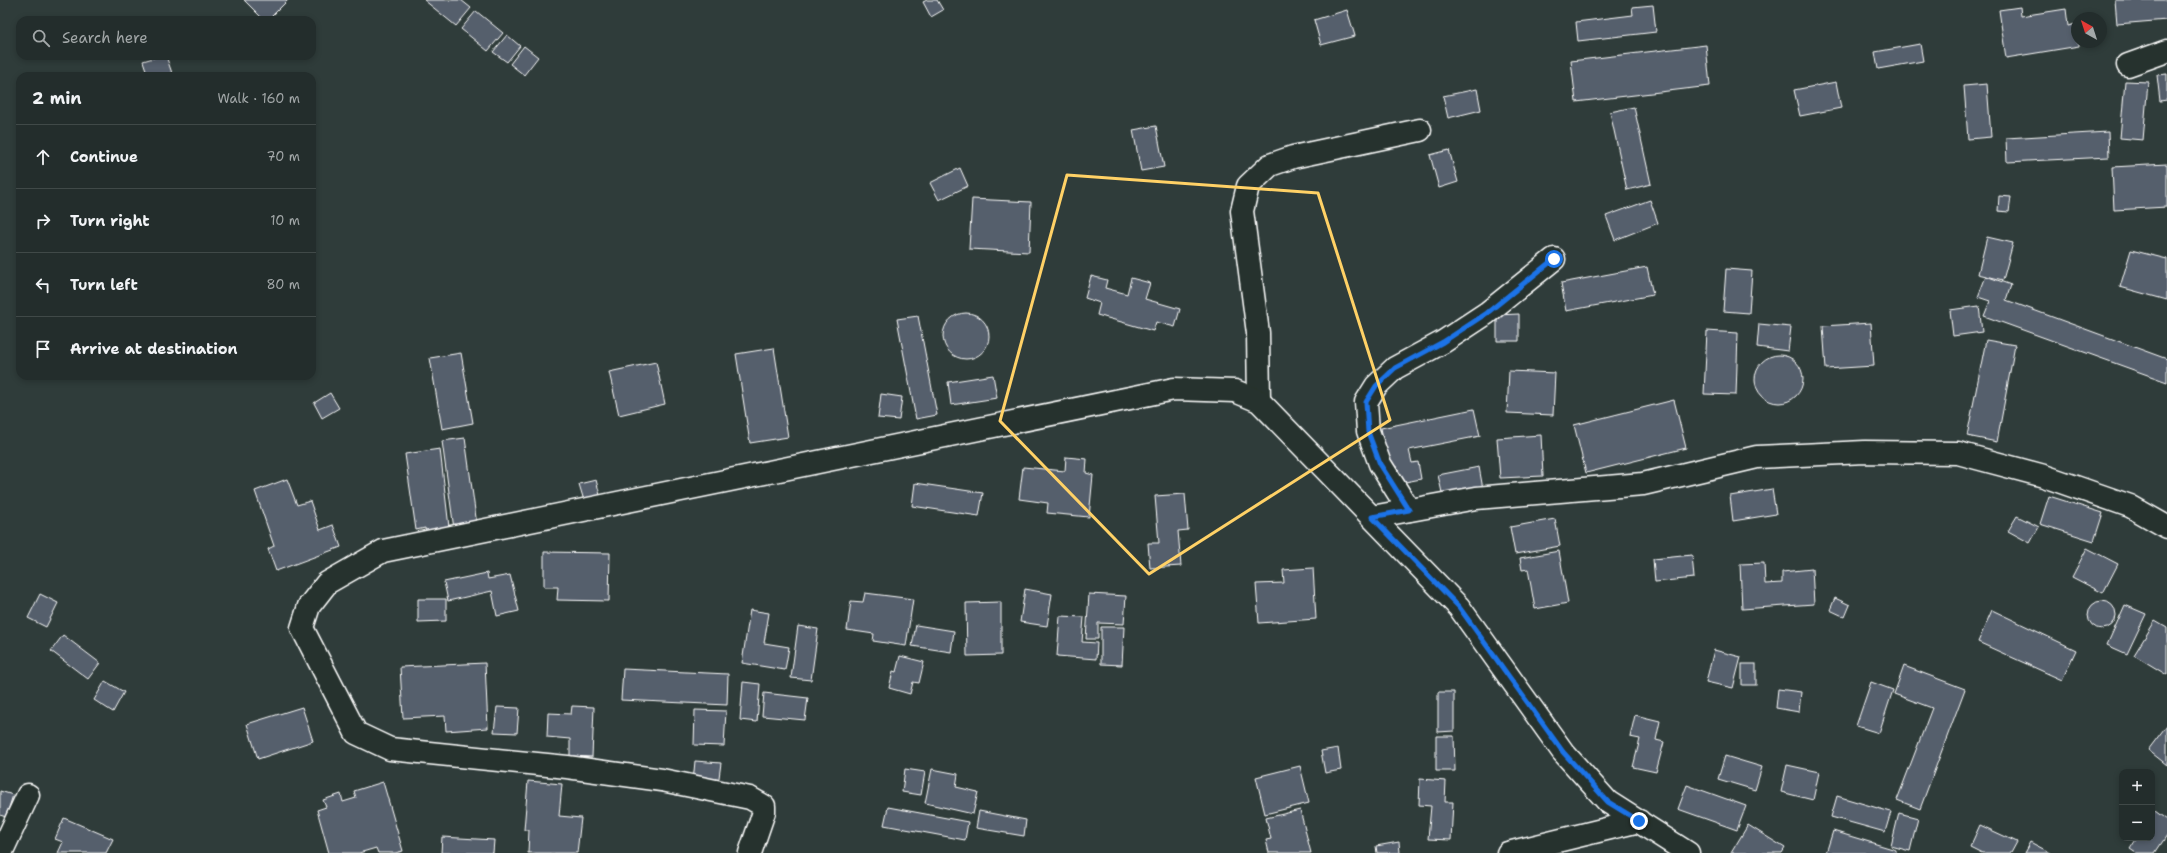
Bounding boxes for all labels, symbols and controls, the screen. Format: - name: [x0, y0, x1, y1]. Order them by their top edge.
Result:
- north arrow: [2071, 12, 2107, 48]
- search box: [16, 16, 316, 60]
- icon: search: [30, 27, 52, 49]
- text: Search here: [62, 28, 148, 48]
- text: 2 min: [32, 87, 82, 109]
- text: Walk · 160 m: [218, 90, 300, 107]
- icon: ahead: [32, 146, 54, 168]
- text: Continue: [70, 147, 138, 167]
- text: 70 m: [266, 148, 300, 165]
- icon: right: [32, 210, 54, 232]
- text: Turn right: [70, 211, 150, 231]
- text: 10 m: [270, 212, 300, 229]
- route start: [1545, 250, 1563, 268]
- icon: left: [32, 274, 54, 296]
- text: Turn left: [70, 275, 138, 295]
- text: 80 m: [266, 276, 300, 293]
- icon: arrive: [32, 338, 54, 360]
- text: Arrive at destination: [70, 339, 238, 359]
- map controls: [2119, 769, 2155, 841]
- button: +: [2119, 769, 2155, 805]
- button: −: [2119, 805, 2155, 841]
- route end: [1630, 812, 1648, 830]

